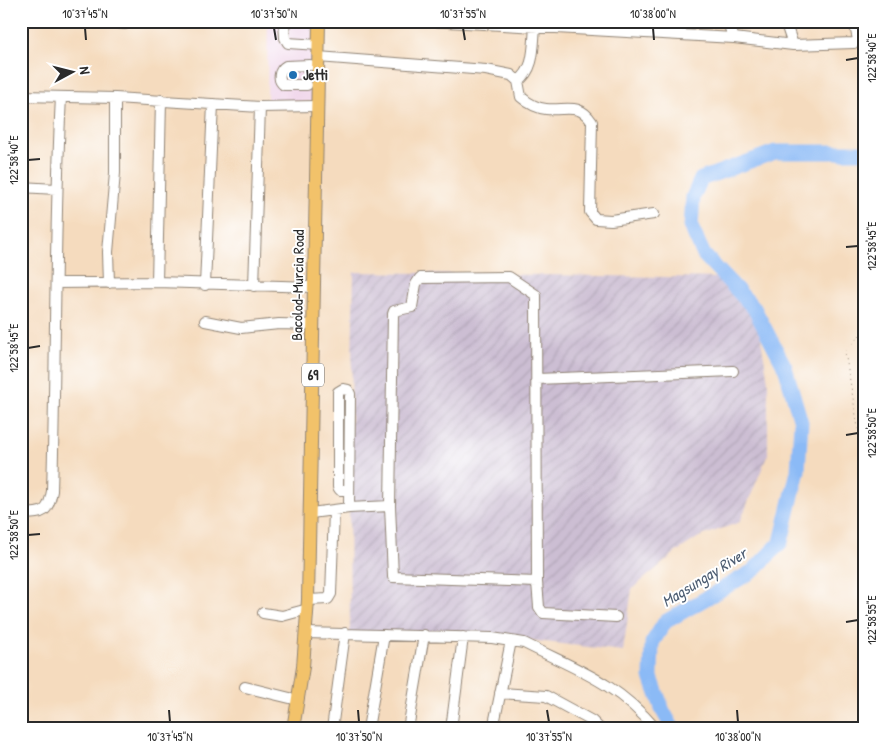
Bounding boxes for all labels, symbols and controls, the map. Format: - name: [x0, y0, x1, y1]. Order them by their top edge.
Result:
- text: 10°37'45"N: [62, 5, 108, 22]
- text: 10°37'50"N: [251, 5, 297, 22]
- text: 10°37'55"N: [440, 5, 486, 22]
- text: 10°38'00"N: [630, 5, 676, 22]
- text: 122°58'40"E: [863, 33, 880, 83]
- north arrow: [48, 48, 98, 98]
- place label: Jetti: [303, 64, 328, 85]
- text: N: [76, 65, 95, 76]
- marker: Jetti: [287, 69, 299, 81]
- text: 122°58'40"E: [5, 135, 22, 185]
- text: 122°58'45"E: [863, 221, 880, 271]
- street label: Bacolod-Murcia Road: [286, 229, 309, 341]
- text: 122°58'45"E: [5, 323, 22, 373]
- road number: 69: [302, 364, 324, 386]
- text: 122°58'50"E: [863, 407, 880, 458]
- text: 122°58'50"E: [5, 509, 22, 560]
- water label: Magsungay River: [657, 541, 752, 612]
- text: 122°58'55"E: [863, 594, 880, 645]
- text: 10°37'45"N: [147, 728, 193, 745]
- text: 10°37'50"N: [336, 728, 382, 745]
- text: 10°37'55"N: [526, 728, 572, 745]
- text: 10°38'00"N: [715, 728, 761, 745]

